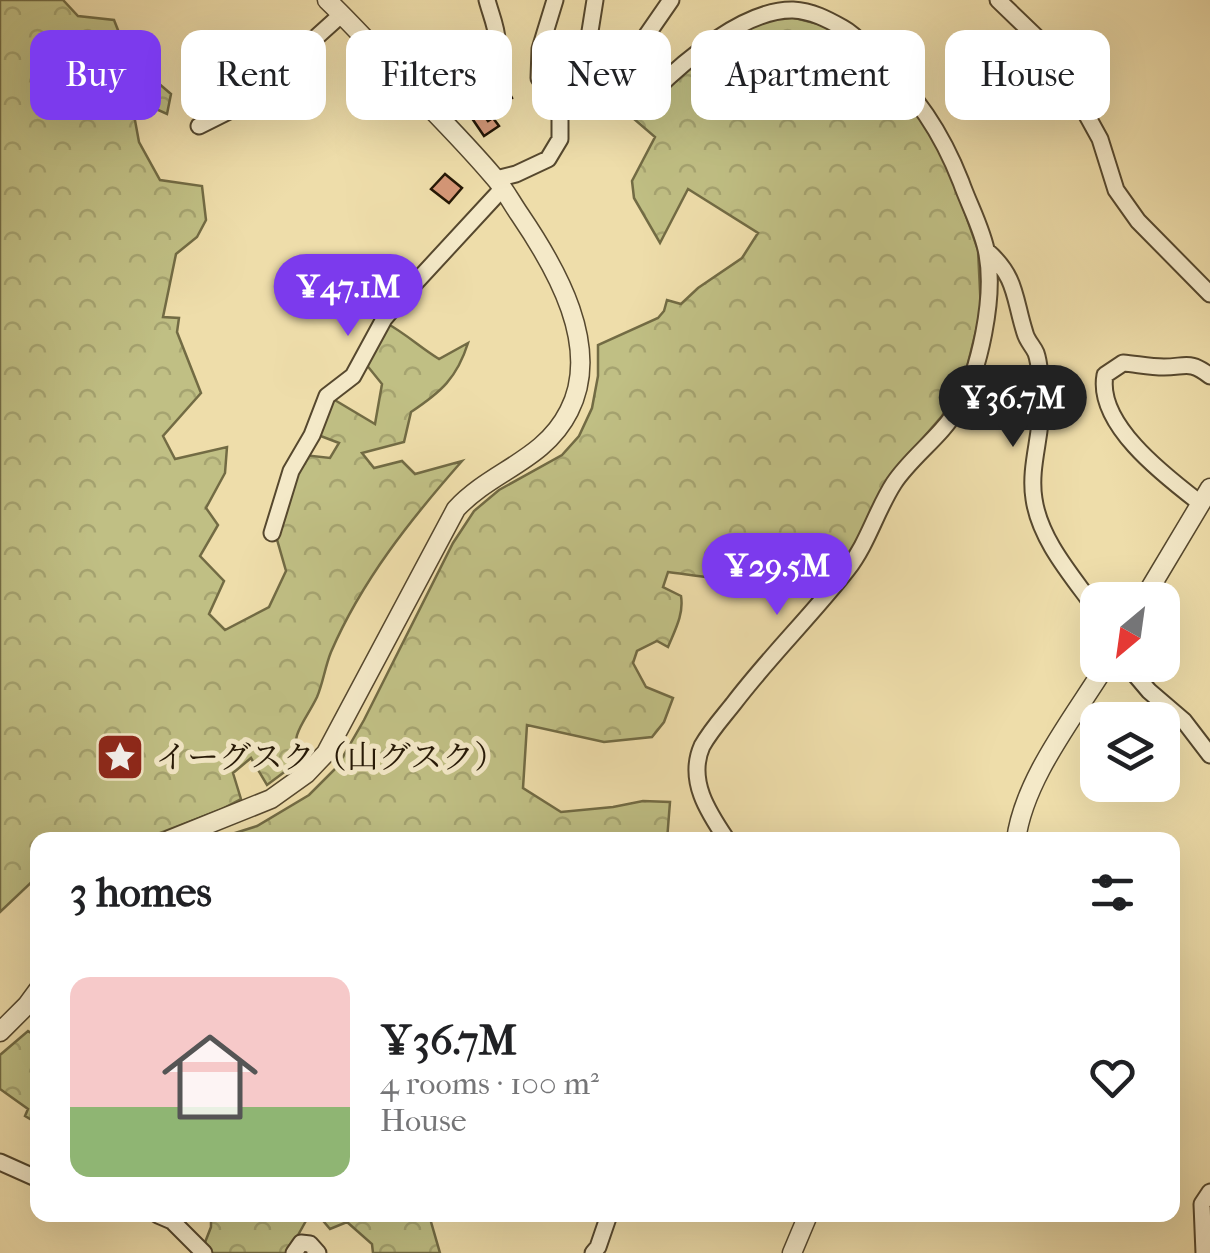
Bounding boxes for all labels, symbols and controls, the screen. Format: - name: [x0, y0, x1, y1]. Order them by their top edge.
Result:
- chip: Buy: [30, 30, 161, 120]
- chip: Rent: [181, 30, 326, 120]
- chip: Filters: [346, 30, 512, 120]
- chip: New: [532, 30, 671, 120]
- chip: Apartment: [691, 30, 925, 120]
- chip: House: [945, 30, 1110, 120]
- pin: ¥47.1M: [267, 254, 429, 339]
- text: ¥47.1M: [296, 268, 400, 305]
- pin: ¥36.7M: [932, 365, 1094, 450]
- text: ¥36.7M: [961, 379, 1065, 416]
- pin: ¥29.5M: [696, 533, 858, 618]
- text: ¥29.5M: [724, 547, 830, 584]
- north arrow: [1080, 582, 1180, 682]
- map controls: [1080, 582, 1180, 802]
- button: layers: [1080, 702, 1180, 802]
- place icon: イーグスク（山グスク）: [94, 731, 146, 783]
- place label: イーグスク（山グスク）: [155, 739, 506, 776]
- icon: filters: [1085, 865, 1140, 920]
- text: 3 homes: [70, 868, 212, 917]
- text: ¥36.7M: [380, 1016, 517, 1065]
- icon: home: [150, 1017, 270, 1137]
- icon: heart: [1085, 1050, 1140, 1105]
- text: 4 rooms · 100 m²: [380, 1065, 599, 1102]
- text: House: [380, 1102, 467, 1139]

